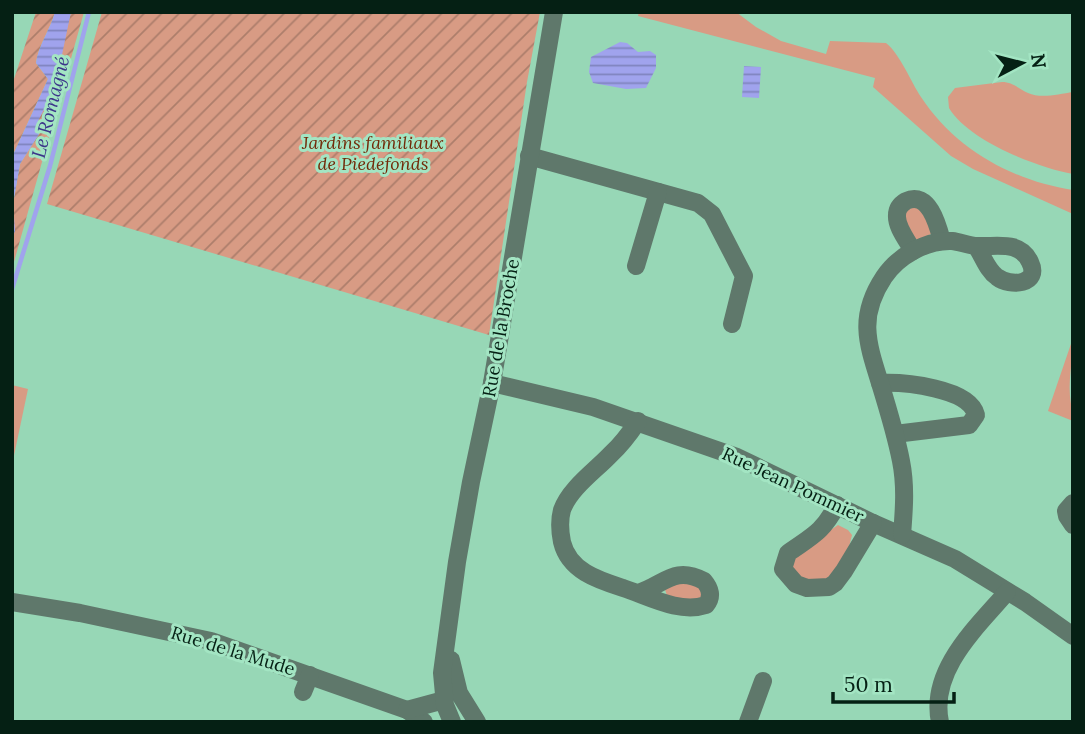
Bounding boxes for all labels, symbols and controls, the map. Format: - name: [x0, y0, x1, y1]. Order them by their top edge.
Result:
- north arrow: [987, 28, 1057, 98]
- text: N: [1026, 52, 1052, 70]
- water label: Le Romagné: [26, 53, 74, 161]
- park label: Jardins familiaux de Piedefonds: [301, 131, 444, 175]
- street label: Rue de la Broche: [477, 257, 524, 399]
- street label: Rue Jean Pommier: [719, 442, 868, 528]
- street label: Rue de la Mude: [168, 621, 298, 680]
- scale bar: [833, 660, 954, 704]
- text: 50 m: [844, 671, 893, 698]

